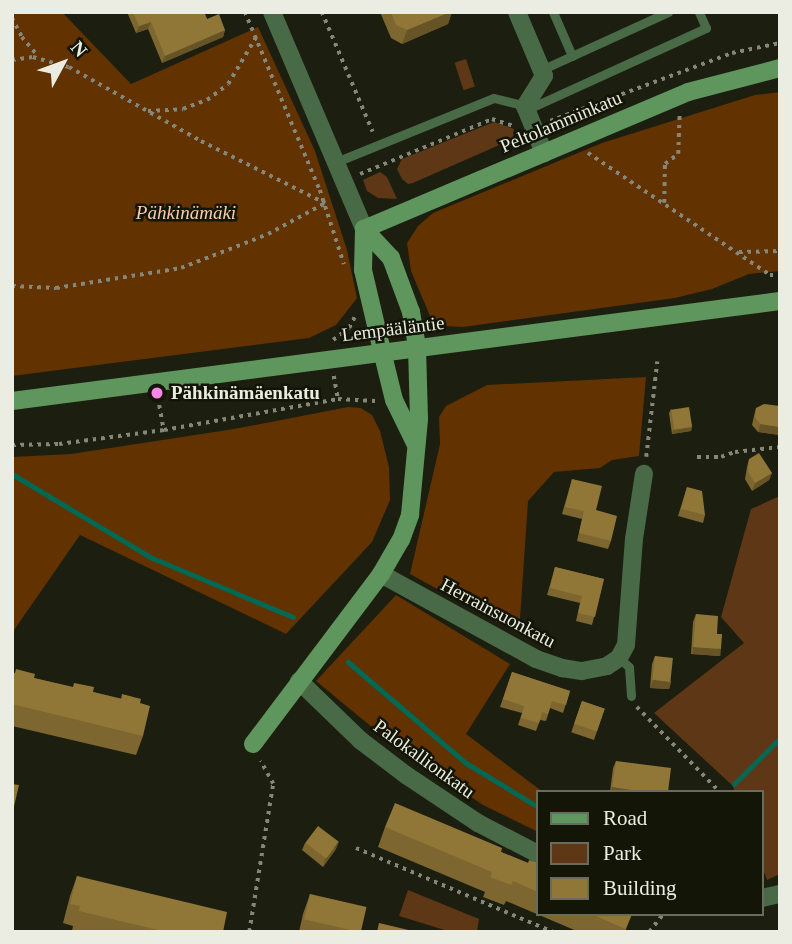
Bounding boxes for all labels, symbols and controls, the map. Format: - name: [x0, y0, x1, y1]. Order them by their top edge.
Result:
- north arrow: [28, 28, 98, 98]
- text: N: [67, 37, 92, 61]
- street label: Peltolamminkatu: [497, 86, 625, 158]
- park label: Pähkinämäki: [136, 202, 236, 224]
- street label: Lempääläntie: [340, 311, 446, 347]
- place label: Pähkinämäenkatu: [171, 382, 320, 404]
- marker: Pähkinämäenkatu: [149, 385, 165, 401]
- street label: Herrainsuonkatu: [437, 573, 559, 653]
- street label: Palokallionkatu: [369, 715, 479, 803]
- legend: [536, 790, 764, 916]
- text: Road: [603, 806, 647, 830]
- text: Park: [603, 841, 642, 865]
- text: Building: [603, 876, 677, 900]

